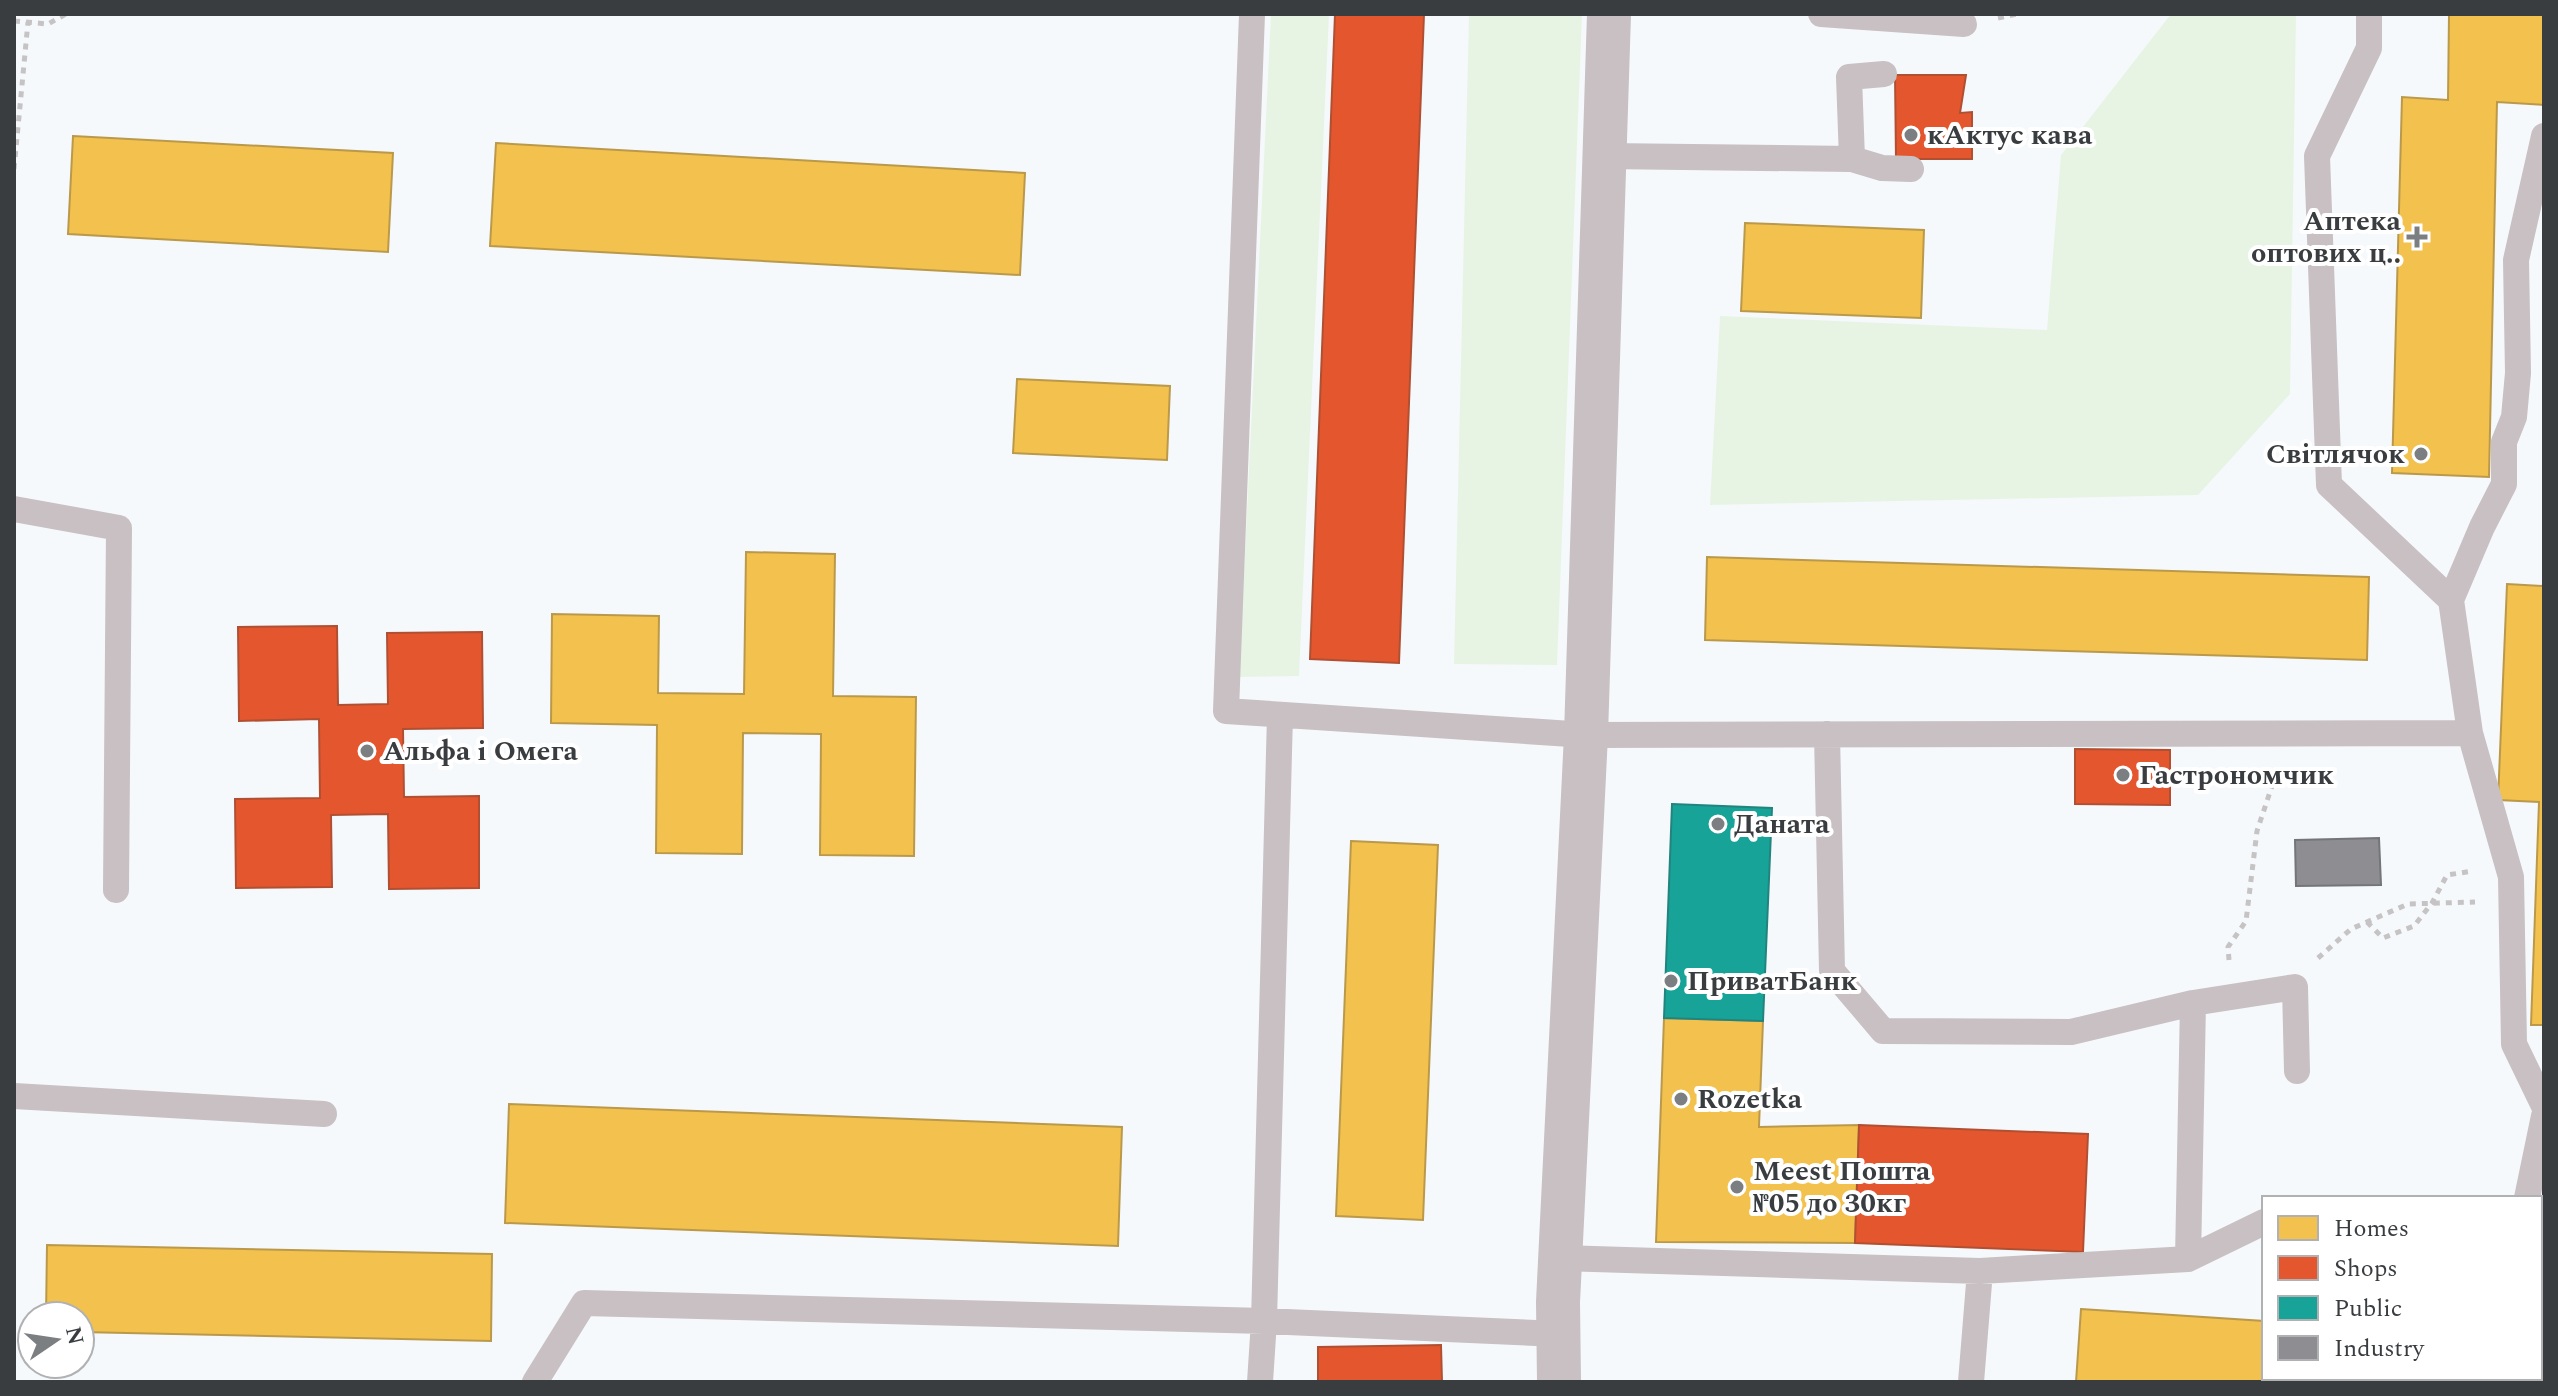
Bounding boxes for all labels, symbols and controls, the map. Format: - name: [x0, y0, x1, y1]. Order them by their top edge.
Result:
- place label: кАктус кава: [1927, 114, 2093, 157]
- marker: кАктус кава: [1902, 126, 1920, 144]
- place label: Аптека оптових ц‥: [2251, 200, 2402, 275]
- marker: Аптека оптових ц‥: [2408, 228, 2426, 246]
- place label: Світлячок: [2266, 433, 2405, 476]
- marker: Світлячок: [2412, 445, 2430, 463]
- place label: Альфа і Омега: [383, 730, 578, 773]
- marker: Альфа і Омега: [358, 742, 376, 760]
- place label: Гастрономчик: [2139, 754, 2334, 797]
- marker: Гастрономчик: [2114, 766, 2132, 784]
- place label: Даната: [1734, 803, 1830, 846]
- marker: Даната: [1709, 815, 1727, 833]
- place label: ПриватБанк: [1687, 960, 1858, 1003]
- marker: ПриватБанк: [1662, 972, 1680, 990]
- place label: Rozetka: [1697, 1078, 1803, 1121]
- marker: Rozetka: [1672, 1090, 1690, 1108]
- place label: Meest Пошта №05 до 30кг: [1753, 1150, 1931, 1225]
- marker: Meest Пошта №05 до 30кг: [1728, 1178, 1746, 1196]
- legend: [2262, 1196, 2542, 1380]
- text: Homes: [2334, 1211, 2409, 1247]
- text: Shops: [2334, 1251, 2398, 1287]
- text: Public: [2334, 1291, 2402, 1327]
- north arrow: [16, 1300, 96, 1380]
- text: N: [56, 1323, 92, 1348]
- text: Industry: [2334, 1331, 2426, 1367]

